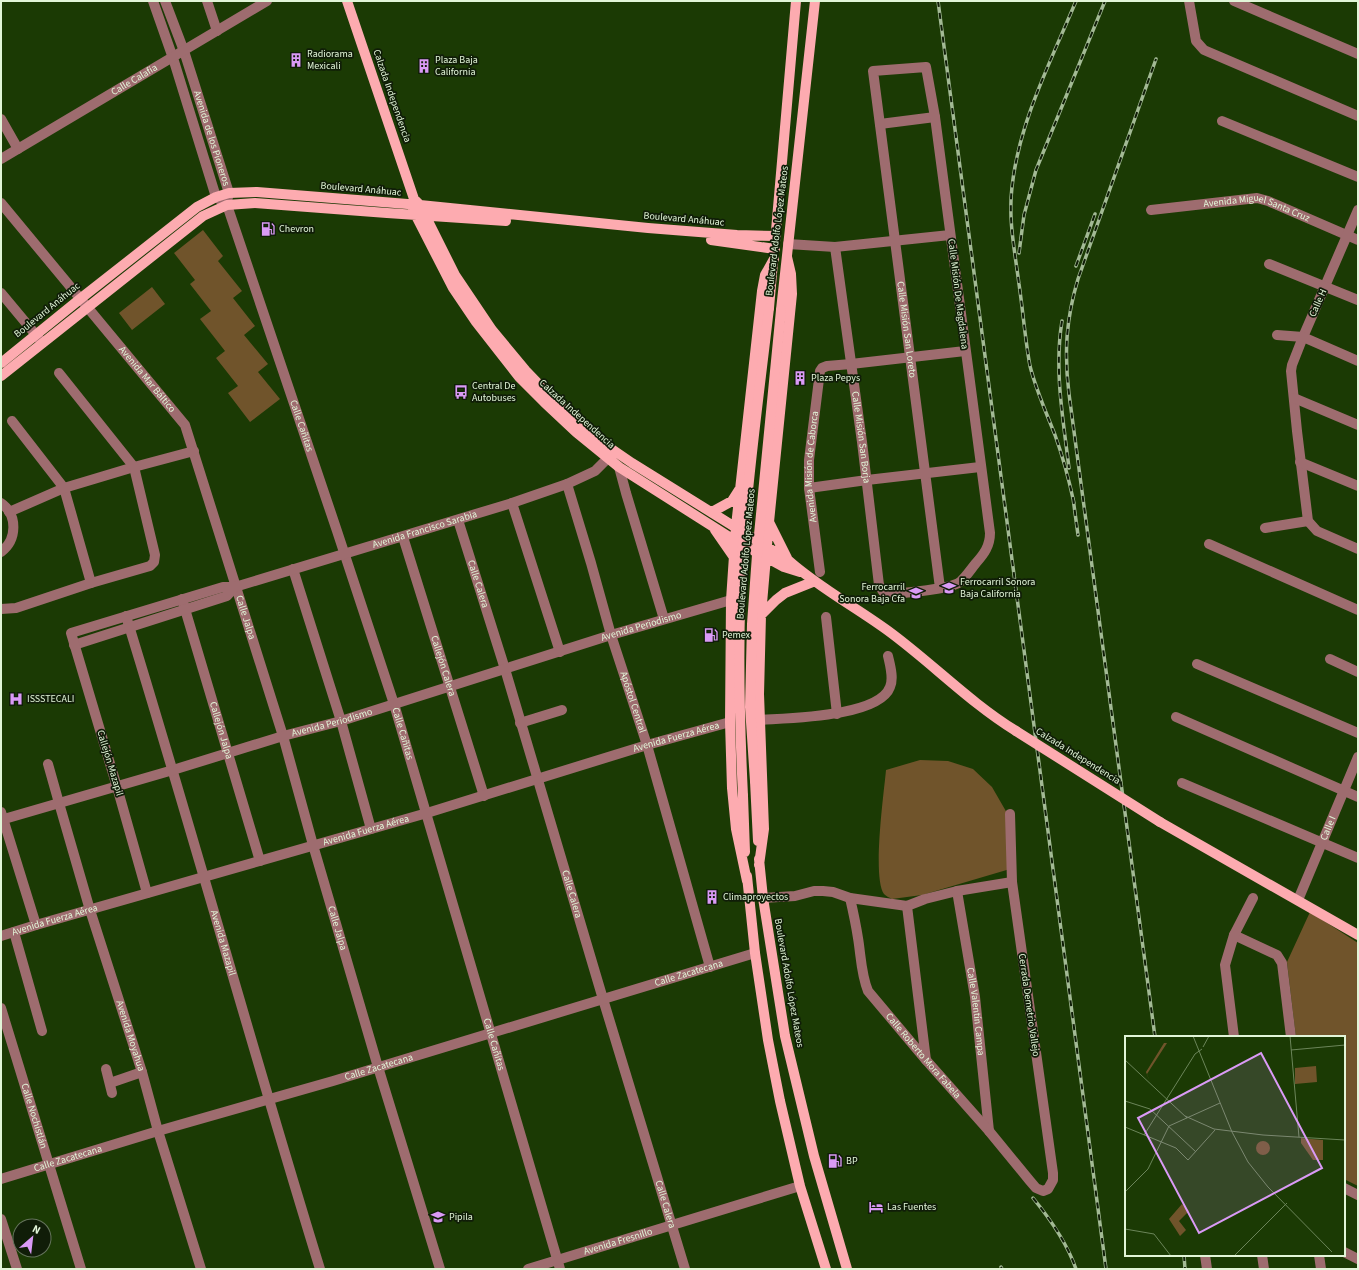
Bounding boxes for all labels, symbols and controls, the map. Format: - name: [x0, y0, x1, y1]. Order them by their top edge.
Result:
- place label: Radiorama Mexicali: [307, 47, 353, 73]
- street label: Calzada Independencia: [369, 48, 415, 144]
- building icon: Radiorama Mexicali: [288, 52, 304, 68]
- place label: Plaza Baja California: [435, 53, 478, 79]
- building icon: Plaza Baja California: [416, 58, 432, 74]
- street label: Calle Calafia: [108, 61, 160, 99]
- street label: Avenida de los Pioneros: [190, 89, 233, 188]
- street label: Boulevard Adolfo López Mateos: [762, 165, 792, 297]
- street label: Boulevard Anáhuac: [320, 178, 402, 200]
- street label: Avenida Miguel Santa Cruz: [1203, 191, 1312, 225]
- street label: Boulevard Anáhuac: [643, 208, 725, 230]
- fuel station icon: Chevron: [260, 221, 276, 237]
- place label: Chevron: [279, 222, 314, 236]
- street label: Calle Misión De Magdalena: [944, 238, 972, 350]
- street label: Boulevard Anáhuac: [11, 279, 83, 341]
- street label: Calle Misión San Loreto: [893, 281, 920, 379]
- street label: Calle H: [1306, 287, 1330, 319]
- street label: Avenida Mar Báltico: [115, 343, 179, 416]
- building icon: Plaza Pepys: [792, 370, 808, 386]
- place label: Plaza Pepys: [811, 371, 860, 385]
- street label: Calzada Independencia: [536, 376, 618, 452]
- place label: Central De Autobuses: [472, 379, 516, 405]
- bus stop icon: Central De Autobuses: [453, 384, 469, 400]
- street label: Calle Misión San Borja: [848, 390, 874, 484]
- street label: Calle Cañitas: [286, 398, 317, 454]
- street label: Avenida Misión de Caborca: [802, 410, 822, 523]
- street label: Boulevard Adolfo López Mateos: [733, 488, 759, 620]
- street label: Avenida Francisco Sarabia: [371, 507, 479, 552]
- street label: Calle Calera: [464, 558, 492, 610]
- place label: Ferrocarril Sonora Baja California: [960, 575, 1035, 601]
- place label: Ferrocarril Sonora Baja Cfa: [839, 580, 905, 606]
- school or university icon: Ferrocarril Sonora Baja California: [941, 580, 957, 596]
- school or university icon: Ferrocarril Sonora Baja Cfa: [908, 585, 924, 601]
- street label: Calle Jalpa: [232, 593, 259, 641]
- street label: Avenida Periodismo: [599, 608, 683, 645]
- fuel station icon: Pemex: [703, 627, 719, 643]
- place label: Pemex: [722, 628, 751, 642]
- street label: Callejón Calera: [427, 634, 459, 698]
- street label: Apóstol Central: [616, 670, 650, 735]
- hospital icon: ISSSTECALI: [8, 691, 24, 707]
- place label: ISSSTECALI: [27, 692, 74, 706]
- street label: Callejón Jalpa: [206, 700, 236, 761]
- street label: Avenida Periodismo: [290, 704, 374, 740]
- street label: Calle Cañitas: [388, 706, 417, 761]
- street label: Avenida Fuerza Aérea: [631, 718, 721, 756]
- street label: Calzada Independencia: [1033, 724, 1123, 788]
- street label: Callejón Mazapil: [93, 728, 127, 798]
- street label: Avenida Fuerza Aérea: [321, 811, 411, 849]
- street label: Calle I: [1317, 814, 1340, 843]
- street label: Calle Calera: [558, 868, 586, 920]
- building icon: Climaproyectos: [704, 889, 720, 905]
- place label: Climaproyectos: [723, 890, 788, 904]
- street label: Avenida Fuerza Aérea: [10, 901, 99, 939]
- street label: Calle Jalpa: [324, 904, 350, 952]
- street label: Avenida Mazapil: [207, 909, 239, 978]
- street label: Boulevard Adolfo López Mateos: [771, 917, 807, 1049]
- street label: Cerrada Demetrio Vallejo: [1015, 953, 1043, 1057]
- street label: Calle Zacatecana: [653, 956, 725, 990]
- street label: Calle Valentín Campa: [963, 966, 988, 1056]
- street label: Avenida Moyahua: [112, 999, 148, 1073]
- street label: Calle Roberto Mora Fabela: [882, 1010, 964, 1102]
- street label: Calle Cañitas: [480, 1017, 508, 1072]
- inset map: [1125, 1036, 1345, 1256]
- street label: Calle Zacatecana: [343, 1050, 415, 1084]
- street label: Calle Nochistlán: [17, 1082, 51, 1150]
- street label: Calle Zacatecana: [32, 1141, 104, 1176]
- fuel station icon: BP: [827, 1153, 843, 1169]
- place label: BP: [846, 1154, 858, 1168]
- street label: Calle Calera: [651, 1179, 679, 1230]
- hotel icon: Las Fuentes: [868, 1199, 884, 1215]
- place label: Las Fuentes: [887, 1200, 936, 1214]
- school or university icon: Pipila: [430, 1209, 446, 1225]
- place label: Pipila: [449, 1210, 473, 1224]
- north arrow: [12, 1218, 52, 1258]
- text: N: [30, 1221, 43, 1238]
- street label: Avenida Fresnillo: [582, 1224, 654, 1259]

